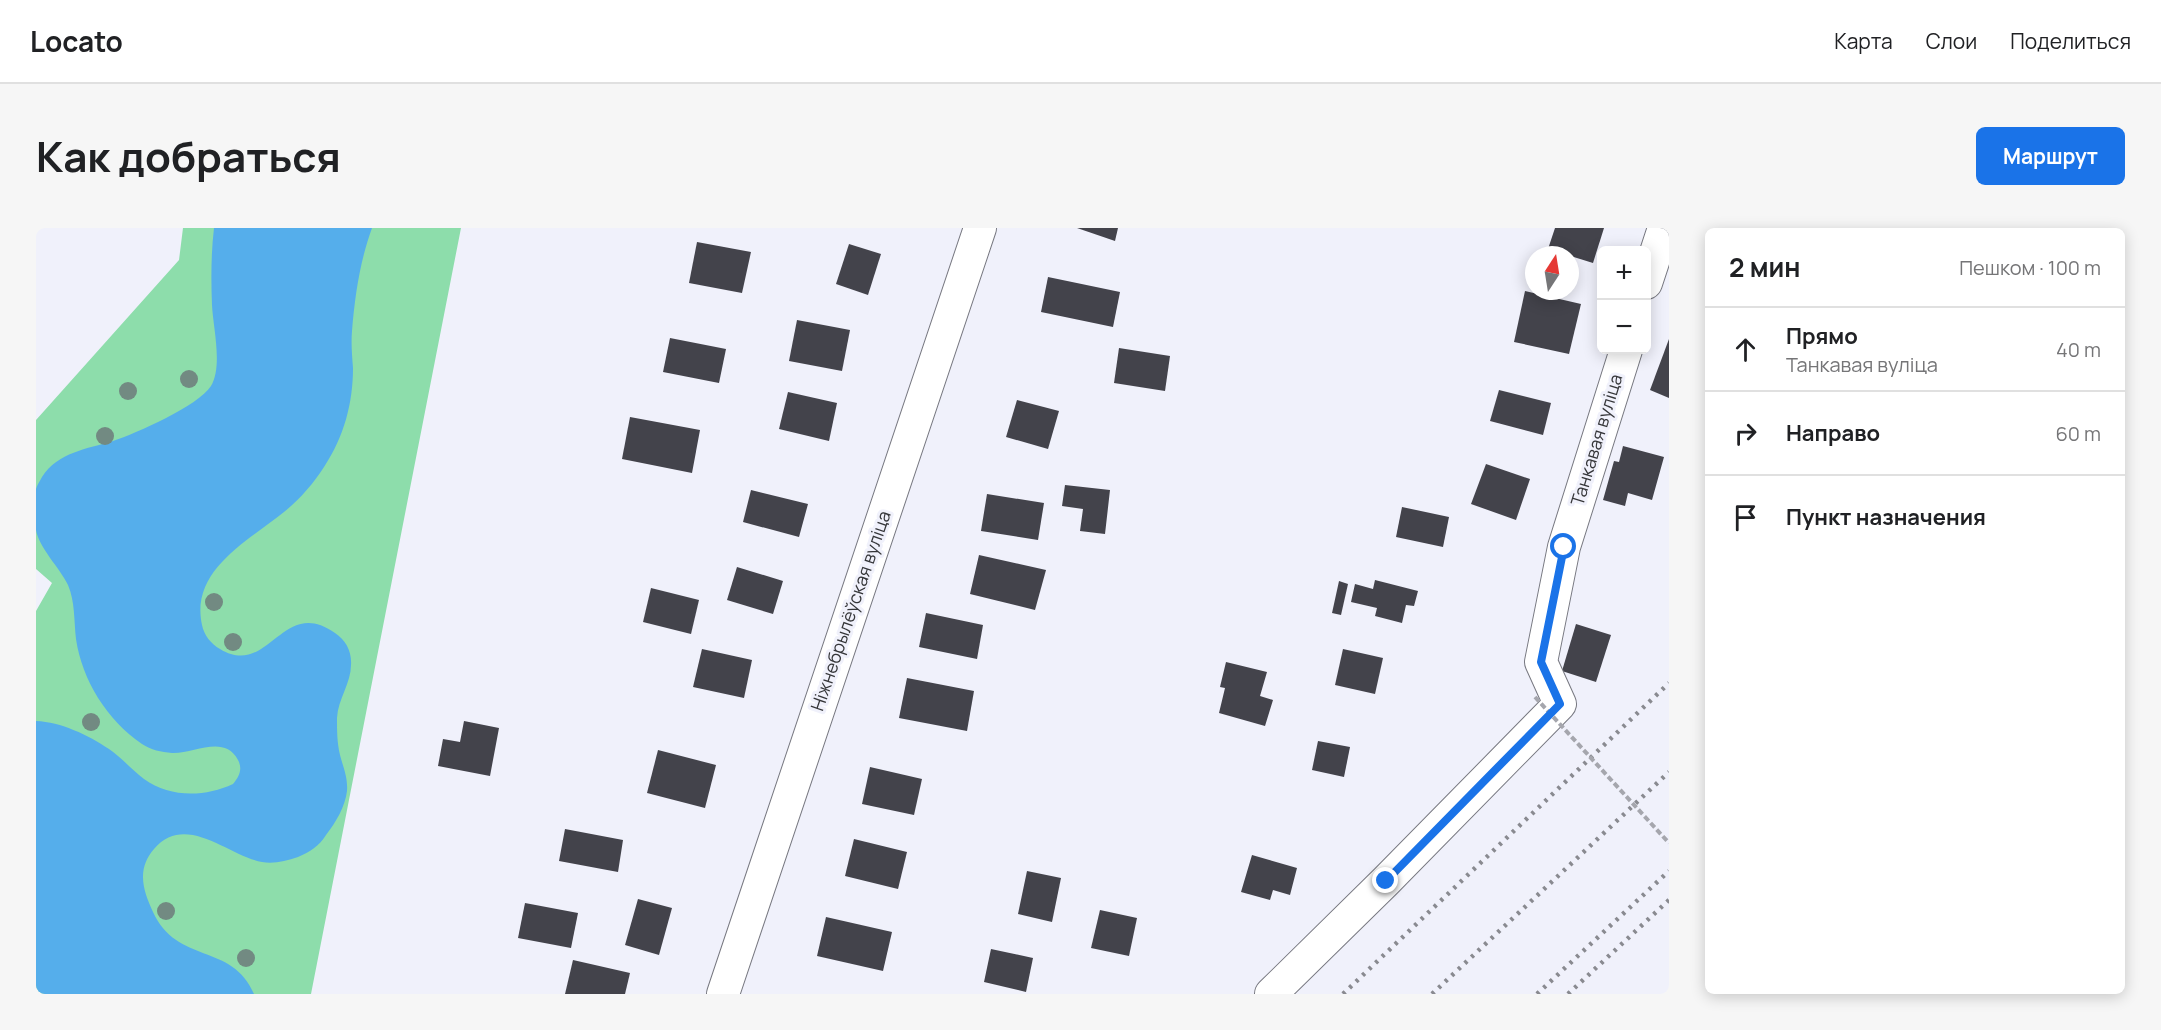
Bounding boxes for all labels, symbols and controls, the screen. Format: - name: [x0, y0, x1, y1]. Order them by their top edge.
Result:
- text: Locato: [30, 22, 123, 60]
- text: Карта: [1834, 27, 1893, 55]
- text: Слои: [1926, 27, 1977, 55]
- text: Поделиться: [2010, 27, 2131, 55]
- text: Как добраться: [36, 127, 341, 185]
- button: Маршрут: [1976, 127, 2125, 185]
- north arrow: [1525, 246, 1579, 300]
- map controls: [1597, 246, 1651, 354]
- button: +: [1597, 246, 1651, 300]
- text: 2 мин: [1729, 249, 1801, 285]
- text: Пешком · 100 m: [1959, 254, 2101, 281]
- button: −: [1597, 300, 1651, 354]
- text: Прямо: [1786, 321, 1858, 351]
- icon: ahead: [1729, 333, 1762, 366]
- text: 40 m: [2056, 336, 2101, 363]
- text: Танкавая вуліца: [1786, 351, 1938, 378]
- street label: Танкавая вуліца: [1565, 371, 1628, 509]
- icon: right: [1729, 417, 1762, 450]
- text: Направо: [1786, 418, 1880, 448]
- text: 60 m: [2055, 420, 2101, 447]
- icon: arrive: [1729, 501, 1762, 534]
- text: Пункт назначения: [1786, 502, 1986, 532]
- street label: Ніжнебрылёўская вуліца: [804, 507, 896, 714]
- route start: [1550, 533, 1576, 559]
- route end: [1372, 867, 1398, 893]

